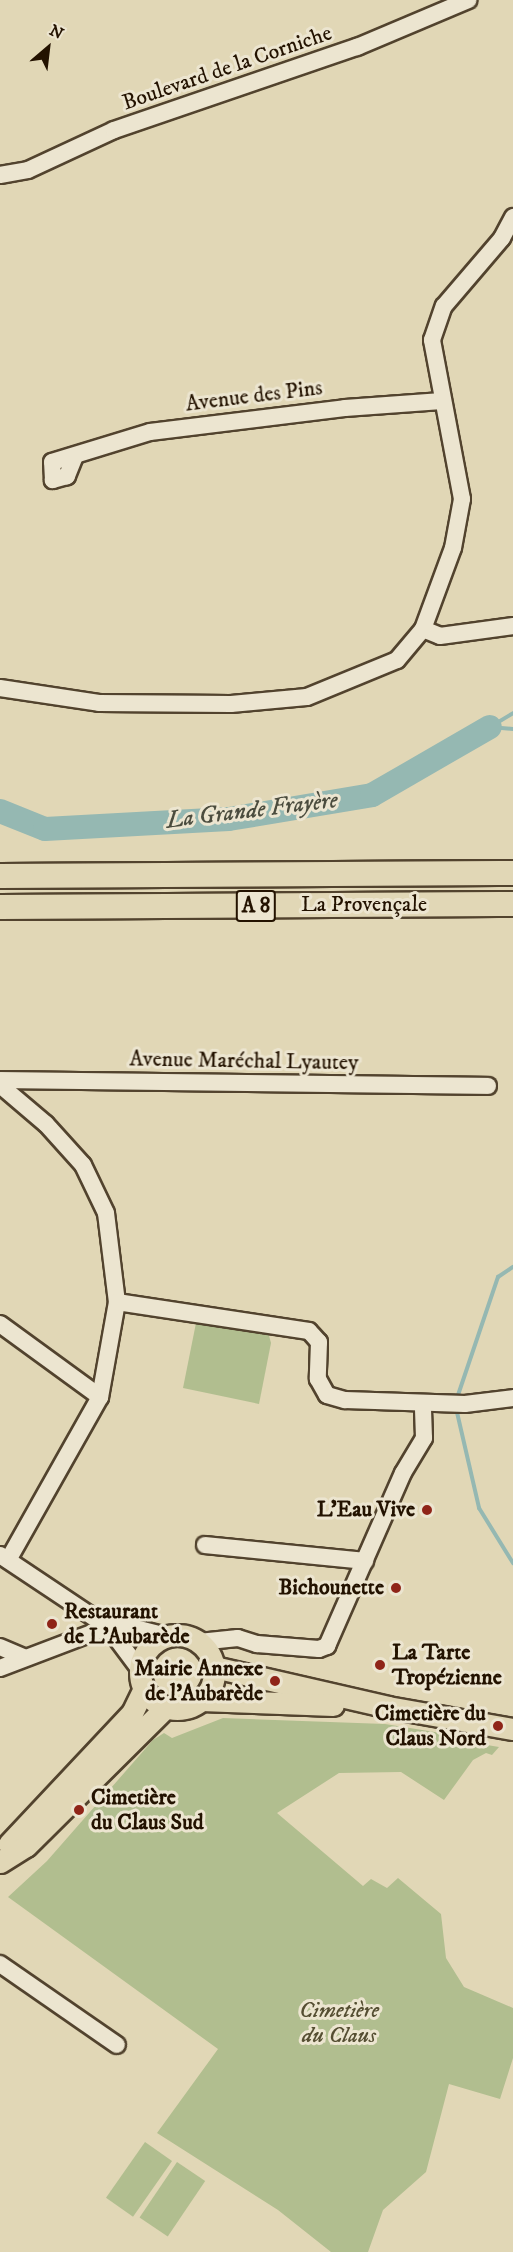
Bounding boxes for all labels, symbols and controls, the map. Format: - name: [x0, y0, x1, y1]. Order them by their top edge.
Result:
- north arrow: [18, 18, 78, 78]
- text: N: [46, 20, 67, 44]
- street label: Boulevard de la Corniche: [119, 20, 335, 116]
- street label: Avenue des Pins: [184, 375, 324, 417]
- water label: La Grande Frayère: [165, 786, 339, 836]
- road number: A 8: [235, 888, 277, 924]
- street label: La Provençale: [301, 892, 427, 918]
- street label: Avenue Maréchal Lyautey: [129, 1046, 359, 1076]
- place label: L'Eau Vive: [317, 1497, 415, 1523]
- marker: L'Eau Vive: [420, 1503, 434, 1517]
- place label: Bichounette: [279, 1575, 384, 1601]
- marker: Bichounette: [389, 1581, 403, 1595]
- place label: Restaurant de L'Aubarède: [64, 1598, 190, 1650]
- marker: Restaurant de L'Aubarède: [45, 1617, 59, 1631]
- place label: La Tarte Tropézienne: [392, 1639, 502, 1690]
- place label: Mairie Annexe de l'Aubarède: [134, 1655, 263, 1706]
- marker: La Tarte Tropézienne: [373, 1658, 387, 1672]
- marker: Mairie Annexe de l'Aubarède: [268, 1674, 282, 1688]
- place label: Cimetière du Claus Nord: [375, 1700, 486, 1752]
- marker: Cimetière du Claus Nord: [491, 1719, 505, 1733]
- place label: Cimetière du Claus Sud: [91, 1784, 204, 1836]
- marker: Cimetière du Claus Sud: [72, 1803, 86, 1817]
- park label: Cimetière du Claus: [299, 1997, 379, 2048]

